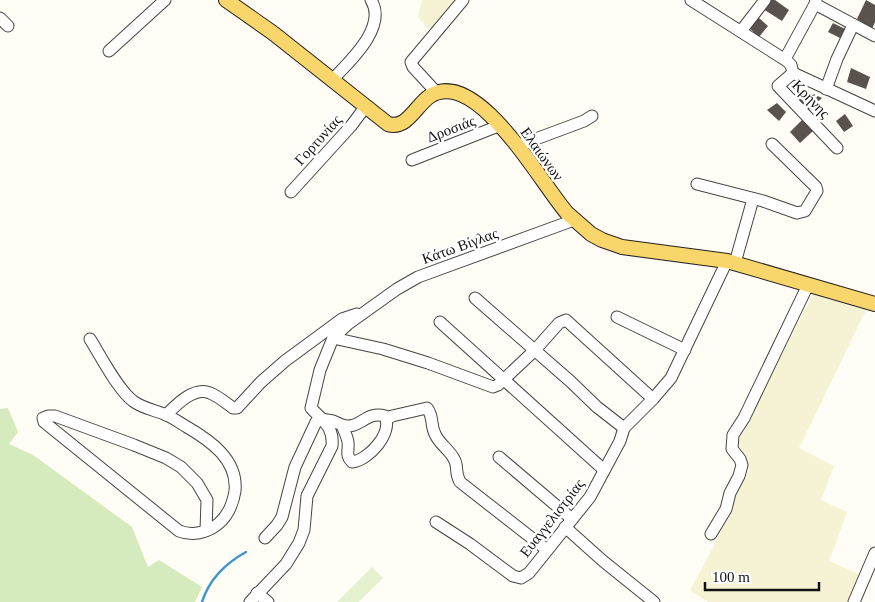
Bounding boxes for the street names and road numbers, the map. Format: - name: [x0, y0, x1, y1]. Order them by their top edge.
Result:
- street label: Κρήνης: [789, 77, 833, 121]
- street label: Γορτυνίας: [291, 112, 345, 168]
- street label: Δροσιάς: [425, 112, 478, 146]
- street label: Ελαιώνων: [517, 124, 567, 184]
- street label: Κάτω Βίγλας: [420, 225, 500, 267]
- street label: Ευαγγελιστρίας: [517, 476, 587, 560]

